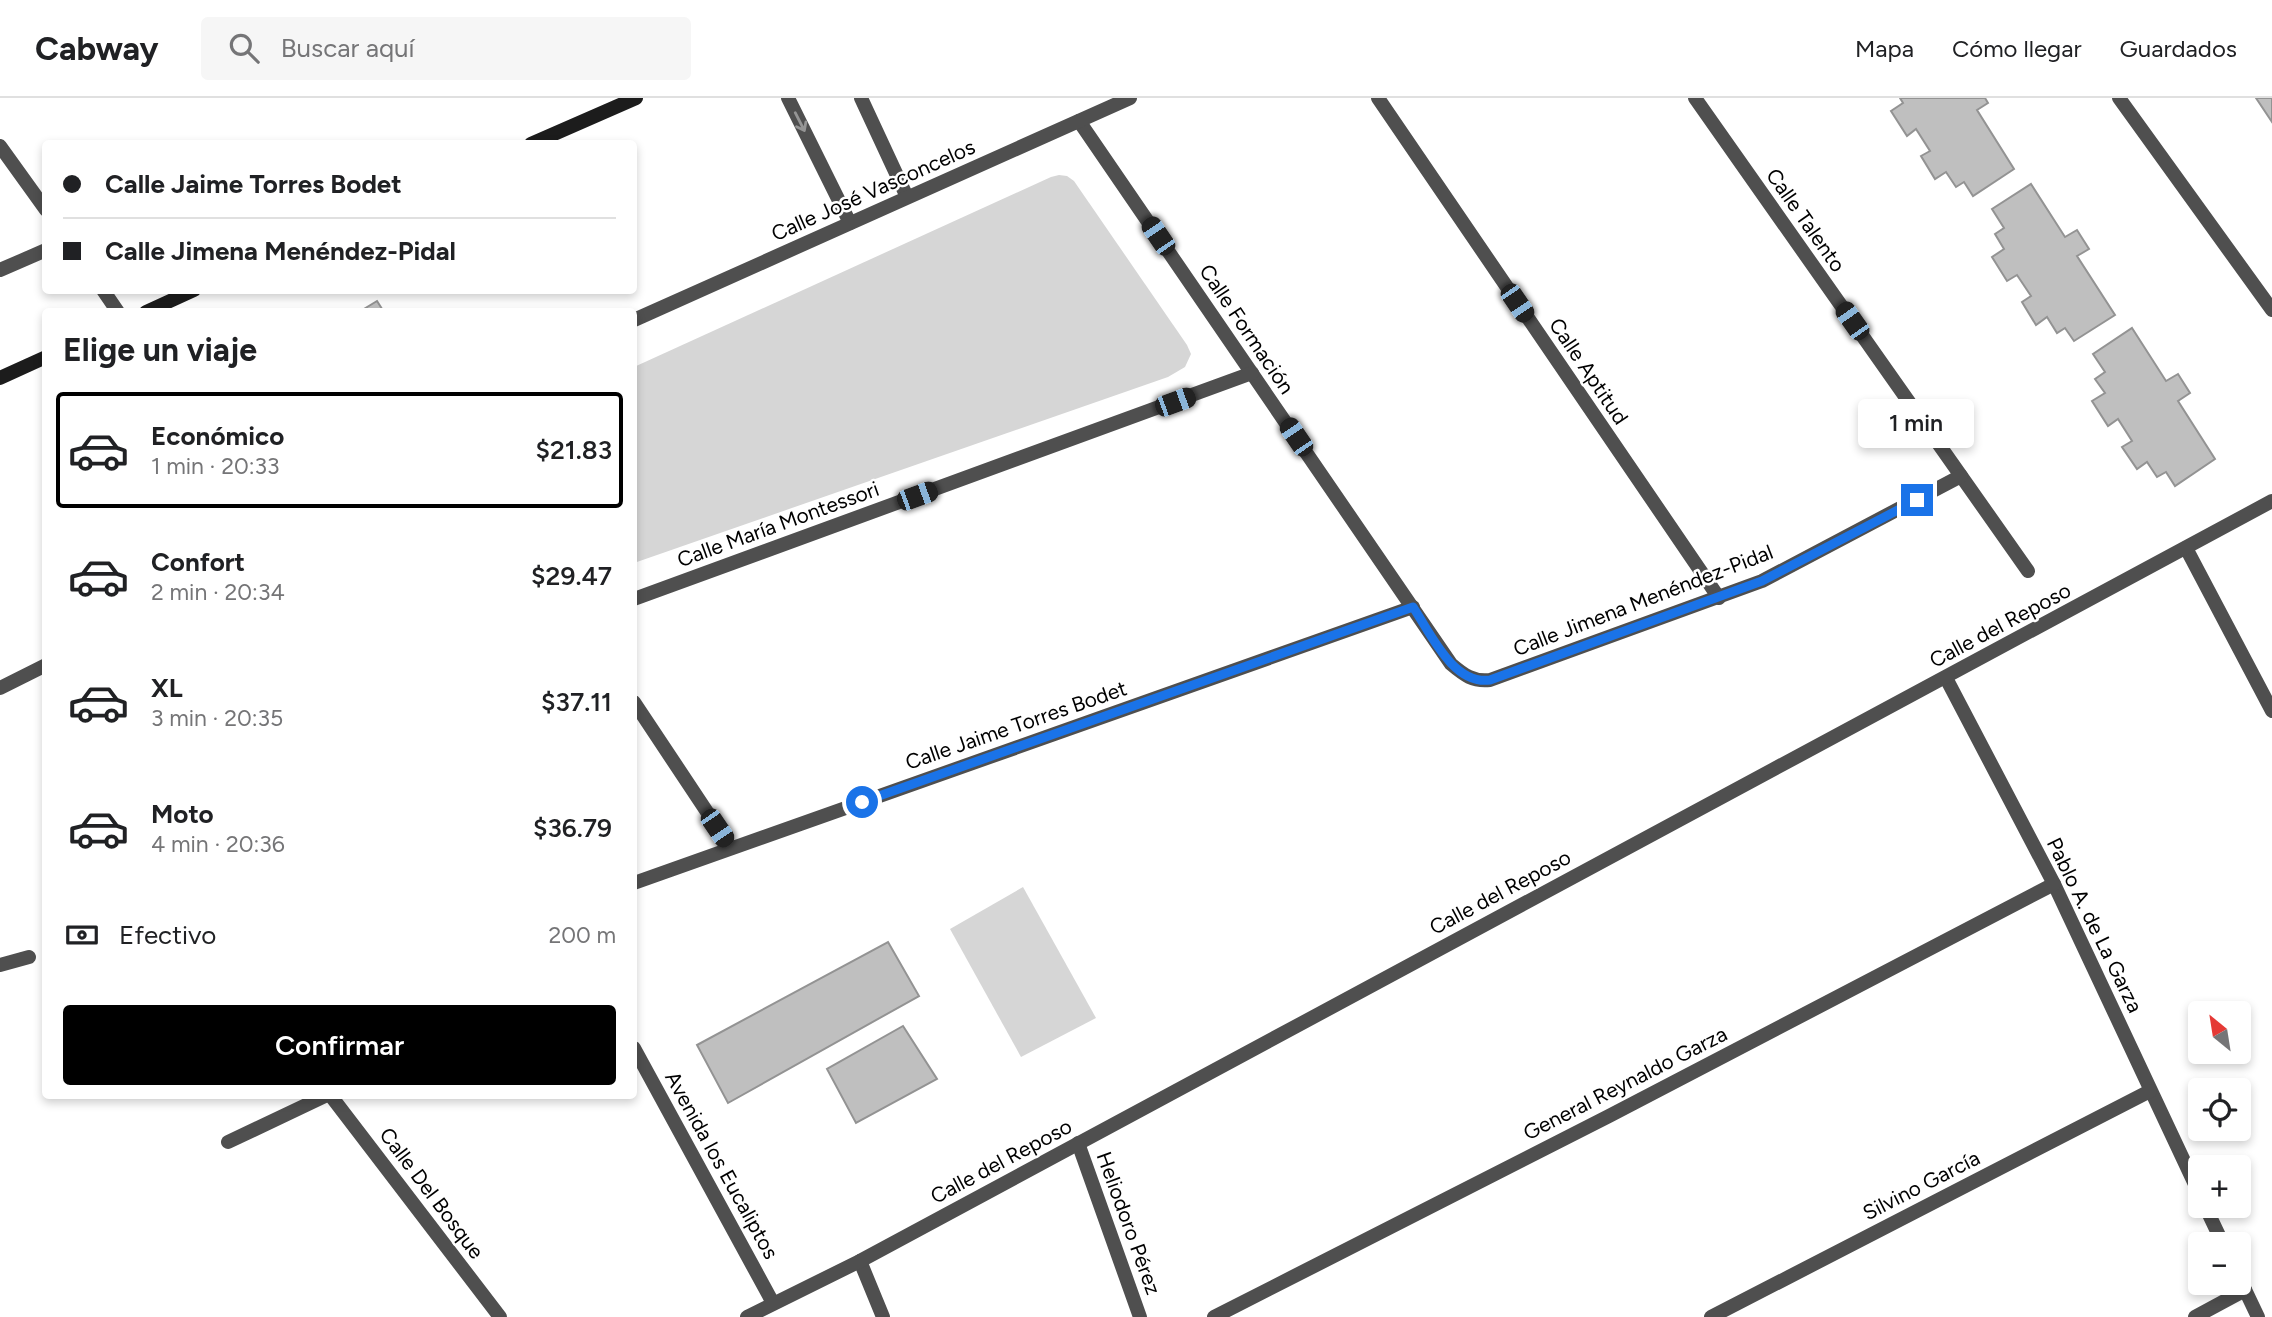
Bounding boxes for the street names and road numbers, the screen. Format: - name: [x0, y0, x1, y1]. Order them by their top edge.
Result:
- street label: Calle José Vasconcelos: [767, 134, 979, 246]
- street label: Calle Talento: [1761, 163, 1851, 277]
- street label: Calle Formación: [1194, 259, 1300, 399]
- street label: Calle Aptitud: [1544, 313, 1634, 429]
- street label: Calle María Montessori: [674, 476, 882, 572]
- street label: Calle Jimena Menéndez-Pidal: [1510, 539, 1776, 661]
- street label: Calle del Reposo: [1925, 577, 2075, 673]
- street label: Calle Jaime Torres Bodet: [902, 675, 1130, 775]
- street label: Pablo A. de La Garza: [2042, 834, 2148, 1016]
- street label: Calle del Reposo: [1425, 844, 1575, 940]
- street label: General Reynaldo Garza: [1519, 1021, 1731, 1145]
- street label: Avenida los Eucaliptos: [660, 1067, 784, 1263]
- street label: Calle del Reposo: [926, 1113, 1076, 1209]
- street label: Calle Del Bosque: [375, 1123, 489, 1263]
- street label: Silvino García: [1858, 1145, 1984, 1225]
- street label: Heliodoro Pérez: [1092, 1148, 1166, 1298]

